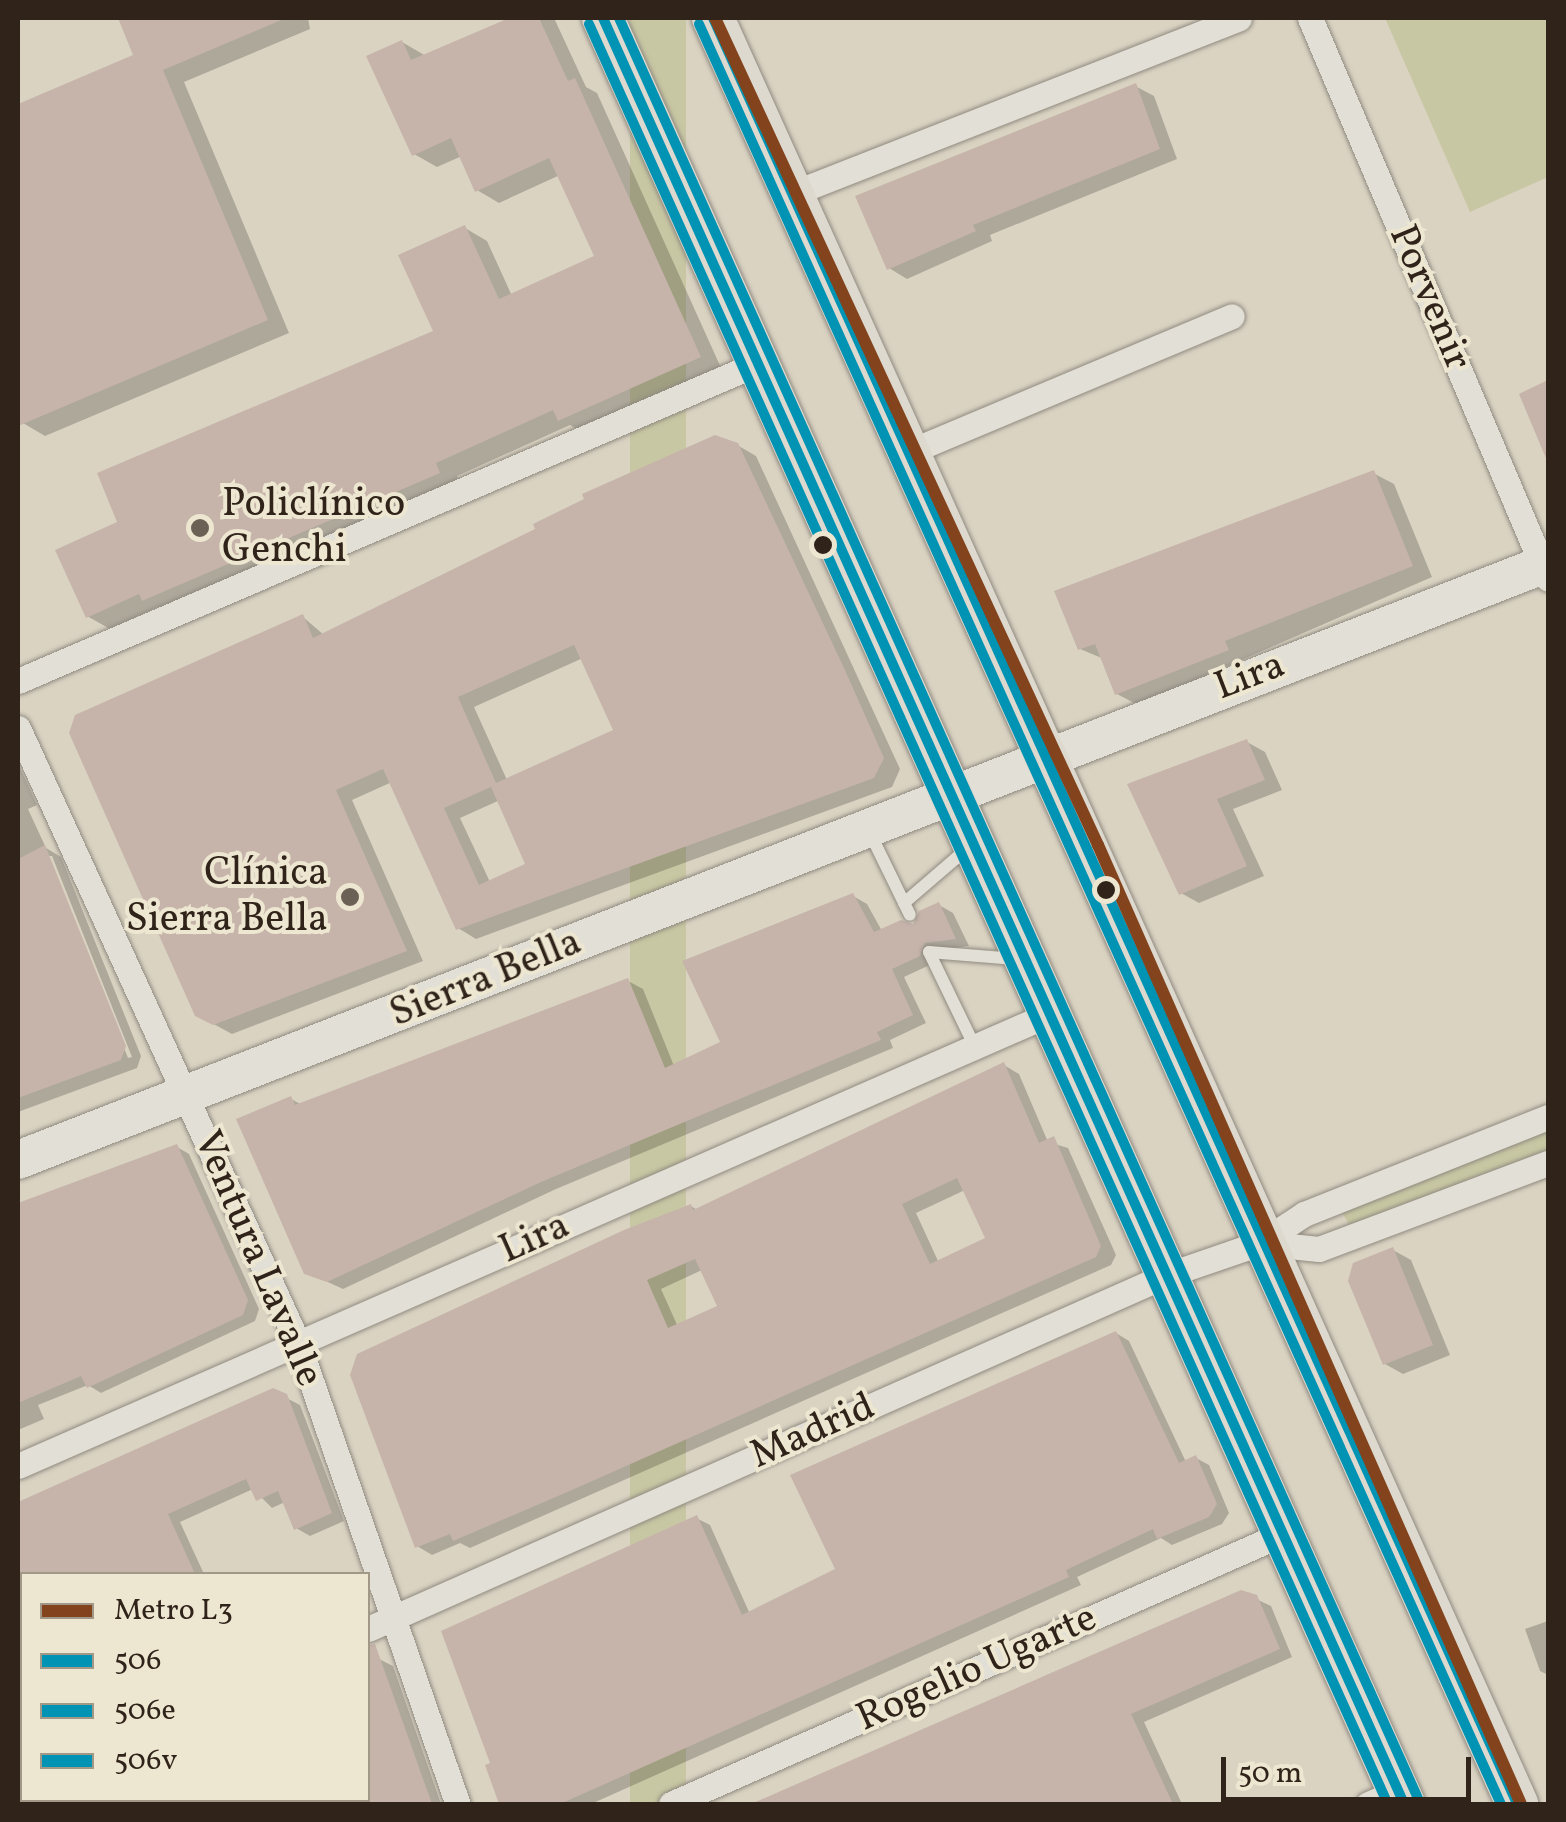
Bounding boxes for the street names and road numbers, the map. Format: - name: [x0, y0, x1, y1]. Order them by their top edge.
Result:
- street label: Porvenir: [1377, 218, 1481, 378]
- street label: Lira: [1208, 642, 1292, 712]
- street label: Sierra Bella: [383, 919, 589, 1039]
- street label: Ventura Lavalle: [182, 1124, 332, 1394]
- street label: Lira: [493, 1203, 577, 1275]
- street label: Madrid: [743, 1383, 883, 1481]
- street label: Rogelio Ugarte: [850, 1595, 1104, 1743]

